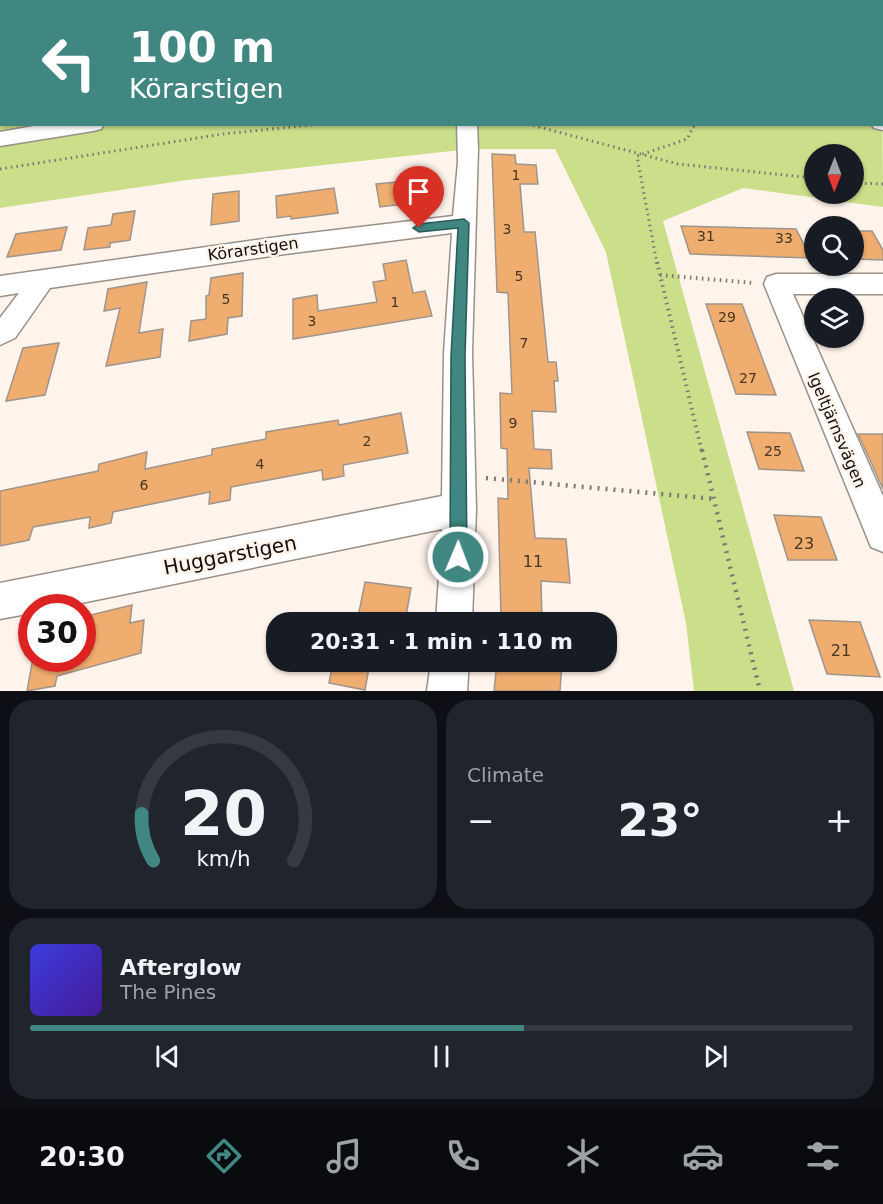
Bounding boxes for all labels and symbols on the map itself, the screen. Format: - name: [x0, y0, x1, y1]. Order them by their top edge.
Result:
- north arrow: [804, 144, 864, 204]
- pin: [393, 166, 444, 228]
- house number: 1: [512, 167, 520, 183]
- house number: 3: [503, 221, 511, 237]
- house number: 31: [697, 228, 715, 244]
- house number: 33: [775, 230, 793, 246]
- street label: Körarstigen: [206, 233, 300, 265]
- house number: 5: [515, 268, 523, 284]
- house number: 5: [222, 291, 230, 307]
- house number: 1: [391, 294, 399, 310]
- house number: 29: [718, 309, 736, 325]
- house number: 3: [308, 313, 316, 329]
- house number: 7: [520, 335, 528, 351]
- street label: Igeltjärnsvägen: [804, 369, 870, 491]
- house number: 27: [739, 370, 757, 386]
- house number: 9: [509, 415, 517, 431]
- house number: 2: [363, 433, 371, 449]
- house number: 25: [764, 443, 782, 459]
- house number: 4: [256, 456, 265, 472]
- house number: 6: [140, 477, 149, 493]
- position arrow: [426, 525, 490, 589]
- street label: Huggarstigen: [161, 530, 299, 580]
- house number: 23: [794, 534, 814, 553]
- house number: 11: [523, 552, 543, 571]
- speed limit sign: 30: [18, 594, 96, 672]
- house number: 21: [831, 641, 851, 660]

